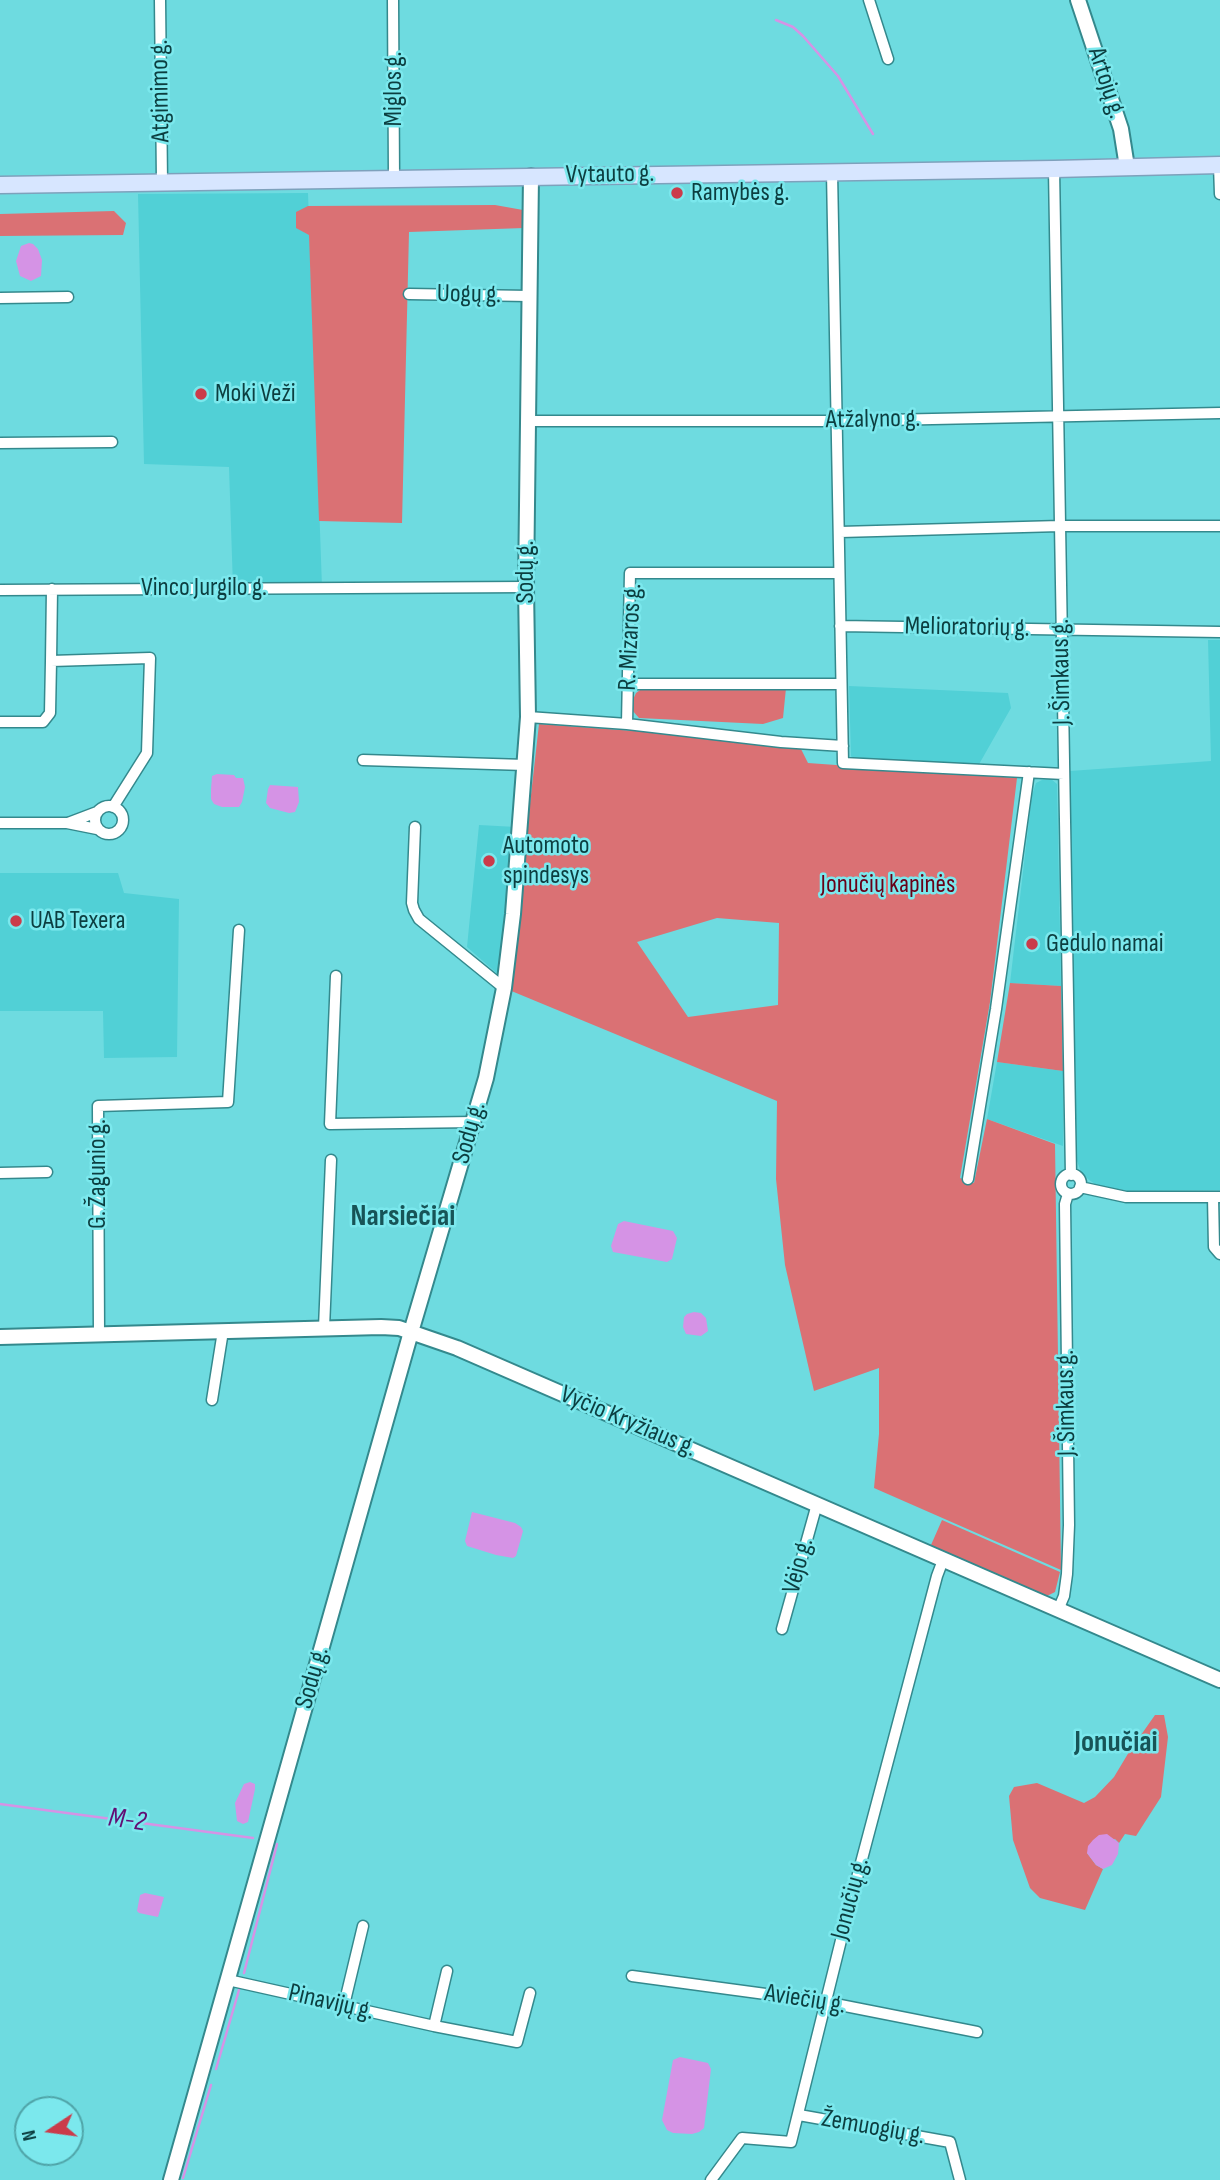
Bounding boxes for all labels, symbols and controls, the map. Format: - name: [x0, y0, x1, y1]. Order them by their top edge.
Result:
- street label: Atgimimo g.: [145, 39, 177, 143]
- street label: Artojų g.: [1080, 44, 1132, 122]
- street label: Miglos g.: [378, 51, 410, 127]
- street label: Vytauto g.: [565, 159, 655, 191]
- place label: Ramybės g.: [691, 177, 789, 209]
- marker: Ramybės g.: [669, 185, 685, 201]
- street label: Uogų g.: [437, 279, 501, 311]
- place label: Moki Veži: [215, 378, 296, 410]
- marker: Moki Veži: [193, 386, 209, 402]
- street label: Atžalyno g.: [825, 404, 921, 436]
- street label: Sodų g.: [510, 540, 542, 604]
- street label: Vinco Jurgilo g.: [141, 572, 267, 604]
- street label: R. Mizaros g.: [613, 583, 649, 691]
- street label: Melioratorių g.: [904, 611, 1030, 645]
- street label: J. Šimkaus g.: [1045, 619, 1079, 725]
- place label: Automoto spindesys: [503, 830, 590, 892]
- marker: Automoto spindesys: [481, 853, 497, 869]
- park label: Jonučių kapinės: [821, 869, 955, 901]
- place label: UAB Texera: [30, 905, 125, 937]
- marker: UAB Texera: [8, 913, 24, 929]
- place label: Gedulo namai: [1046, 928, 1164, 960]
- marker: Gedulo namai: [1024, 936, 1040, 952]
- street label: Sodų g.: [446, 1098, 494, 1168]
- street label: G. Žagunio g.: [82, 1119, 114, 1229]
- district label: Narsiečiai: [351, 1199, 455, 1235]
- street label: J. Šimkaus g.: [1050, 1350, 1084, 1456]
- street label: Vyčio Kryžiaus g.: [555, 1379, 701, 1465]
- street label: Vėjo g.: [777, 1535, 821, 1597]
- street label: Sodų g.: [289, 1643, 337, 1713]
- district label: Jonučiai: [1074, 1725, 1158, 1761]
- water label: M-2: [106, 1802, 148, 1840]
- street label: Jonučių g.: [825, 1855, 877, 1943]
- street label: Pinavijų g.: [285, 1978, 377, 2028]
- street label: Aviečių g.: [762, 1978, 848, 2022]
- north arrow: [14, 2096, 84, 2166]
- street label: Žemuogių g.: [819, 2104, 927, 2152]
- text: N: [18, 2128, 42, 2143]

